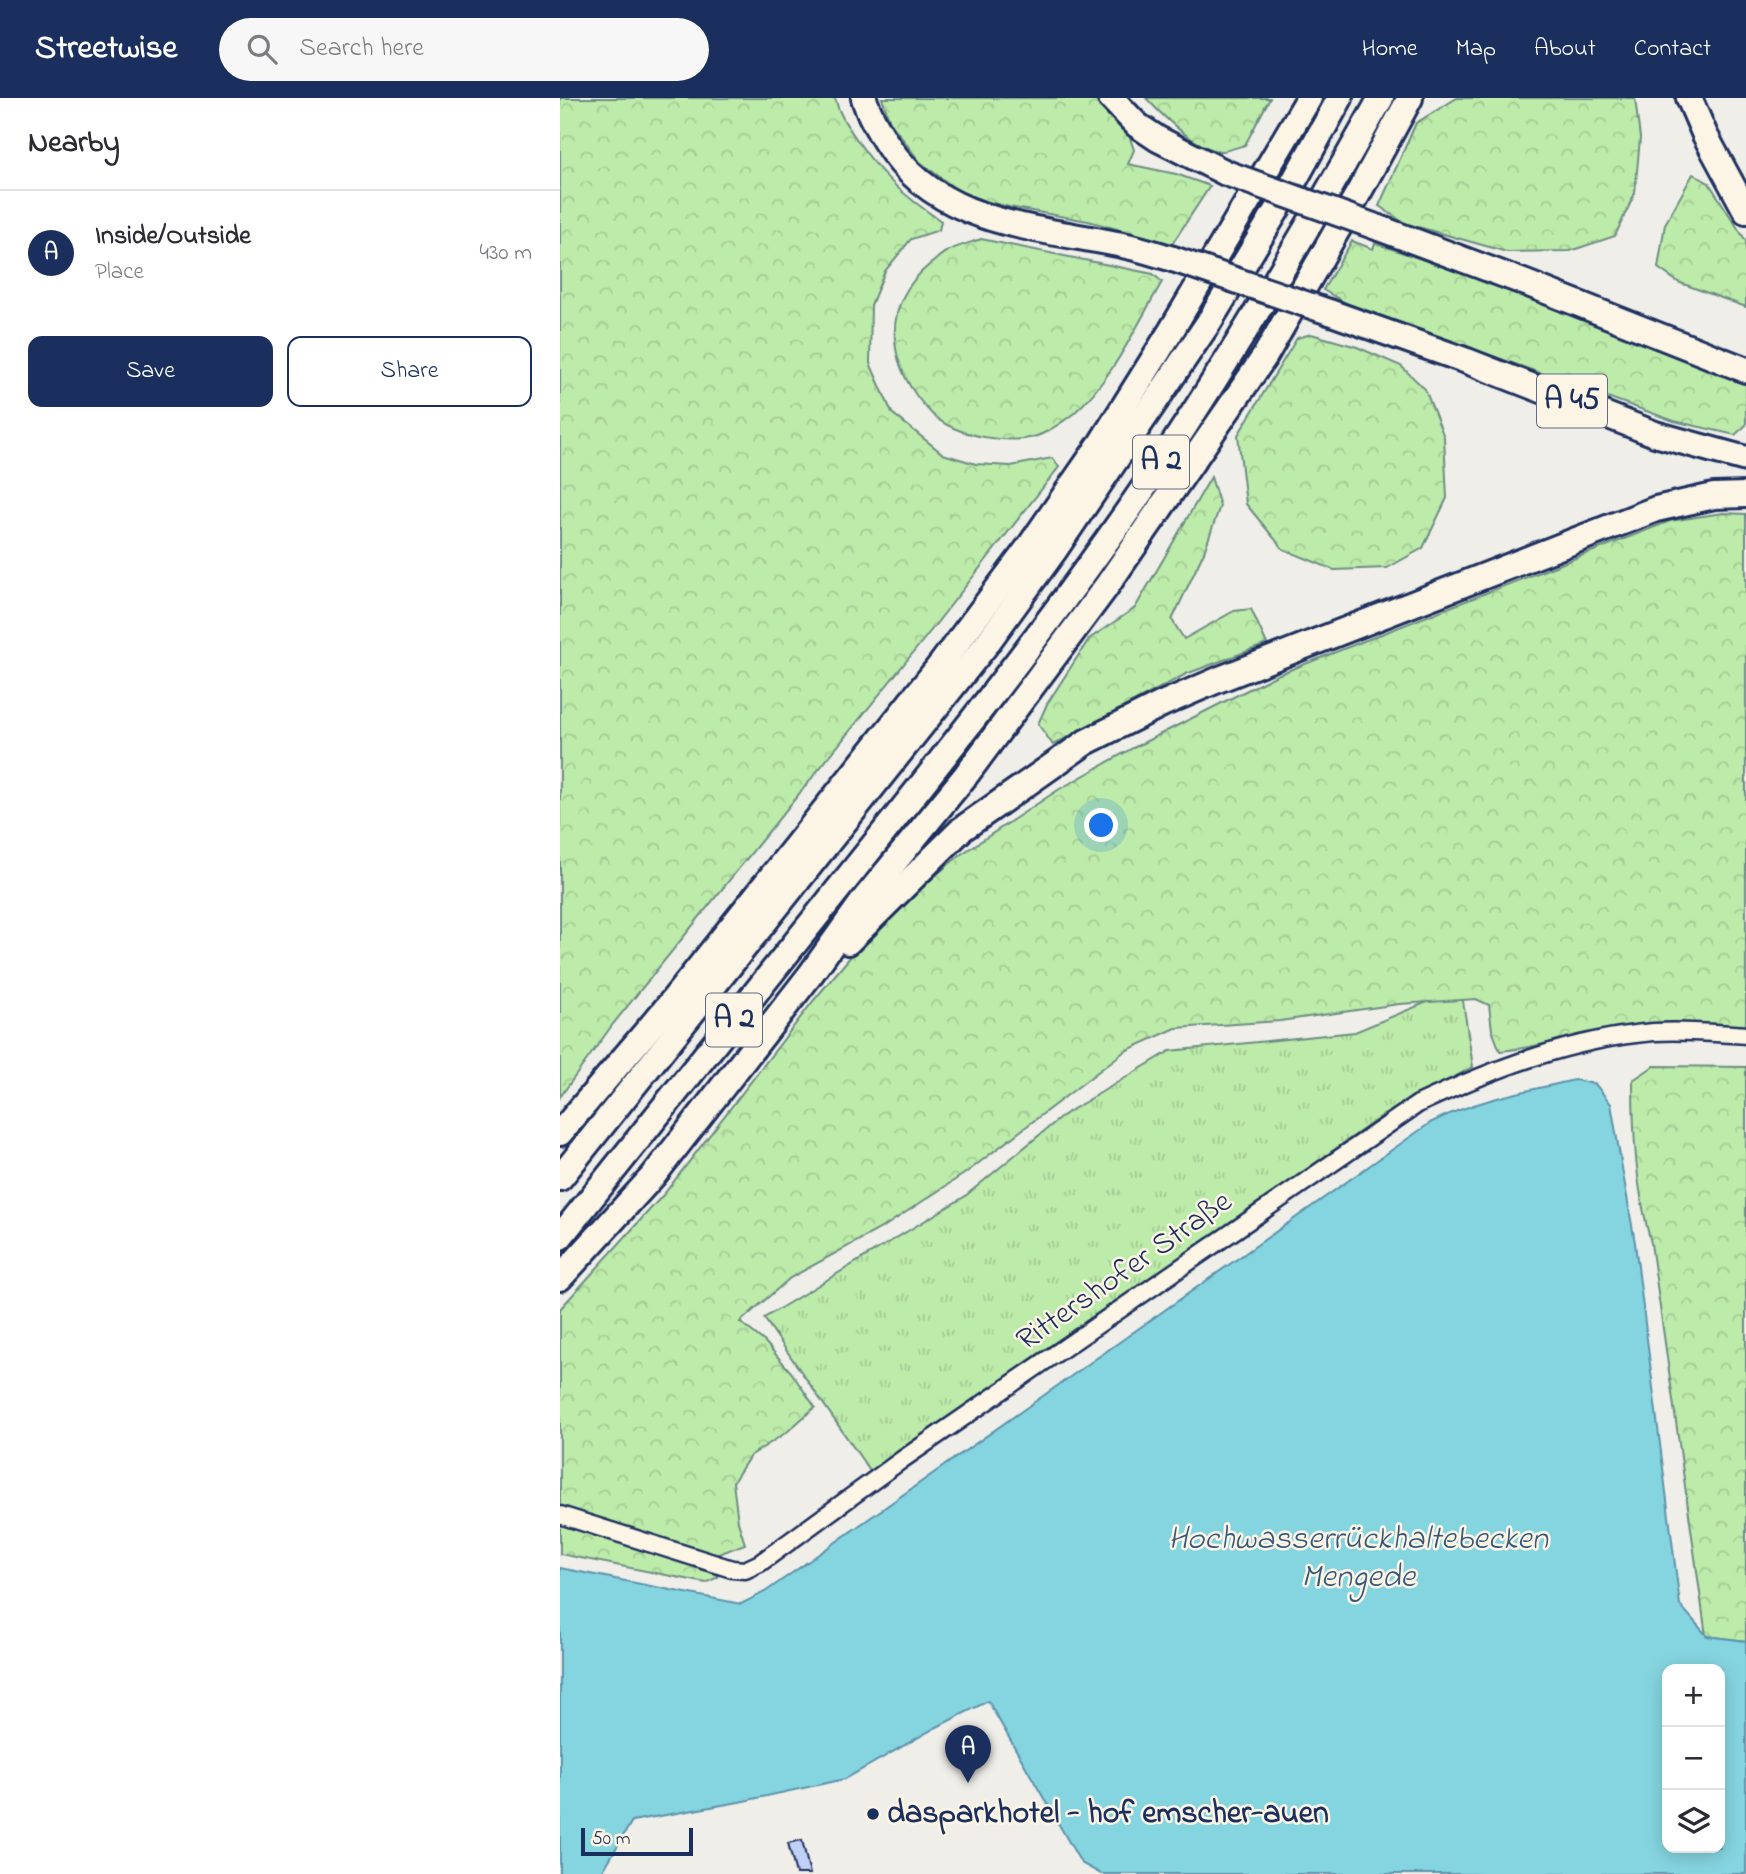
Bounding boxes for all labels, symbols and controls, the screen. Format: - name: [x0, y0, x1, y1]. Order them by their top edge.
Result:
- search box: [219, 18, 709, 81]
- text: Streetwise: [35, 25, 177, 73]
- icon: search: [243, 30, 281, 68]
- text: Search here: [299, 30, 424, 68]
- text: Home: [1362, 32, 1418, 67]
- text: Map: [1456, 32, 1496, 67]
- text: About: [1534, 32, 1596, 67]
- text: Contact: [1634, 32, 1711, 67]
- text: Nearby: [28, 122, 120, 166]
- text: Inside/Outside: [95, 218, 251, 256]
- text: A: [44, 237, 58, 270]
- text: 430 m: [479, 237, 532, 270]
- text: Place: [95, 256, 144, 289]
- button: Save: [28, 336, 273, 407]
- button: Share: [287, 336, 532, 407]
- road number: A 45: [1537, 374, 1607, 428]
- road number: A 2: [1133, 436, 1189, 488]
- your location: [1084, 808, 1118, 842]
- road number: A 2: [706, 994, 762, 1046]
- street label: Rittershofer Straße: [1007, 1180, 1243, 1364]
- water label: Hochwasserrückhaltebecken Mengede: [1168, 1516, 1550, 1603]
- map controls: [1662, 1664, 1725, 1853]
- button: +: [1662, 1664, 1725, 1727]
- pin: A: [945, 1725, 991, 1783]
- button: −: [1662, 1727, 1725, 1790]
- button: layers: [1662, 1790, 1725, 1853]
- place label: dasparkhotel - hof emscher-auen: [887, 1791, 1329, 1838]
- marker: dasparkhotel - hof emscher-auen: [865, 1806, 881, 1822]
- scale bar: [581, 1825, 693, 1857]
- text: 50 m: [592, 1826, 631, 1853]

